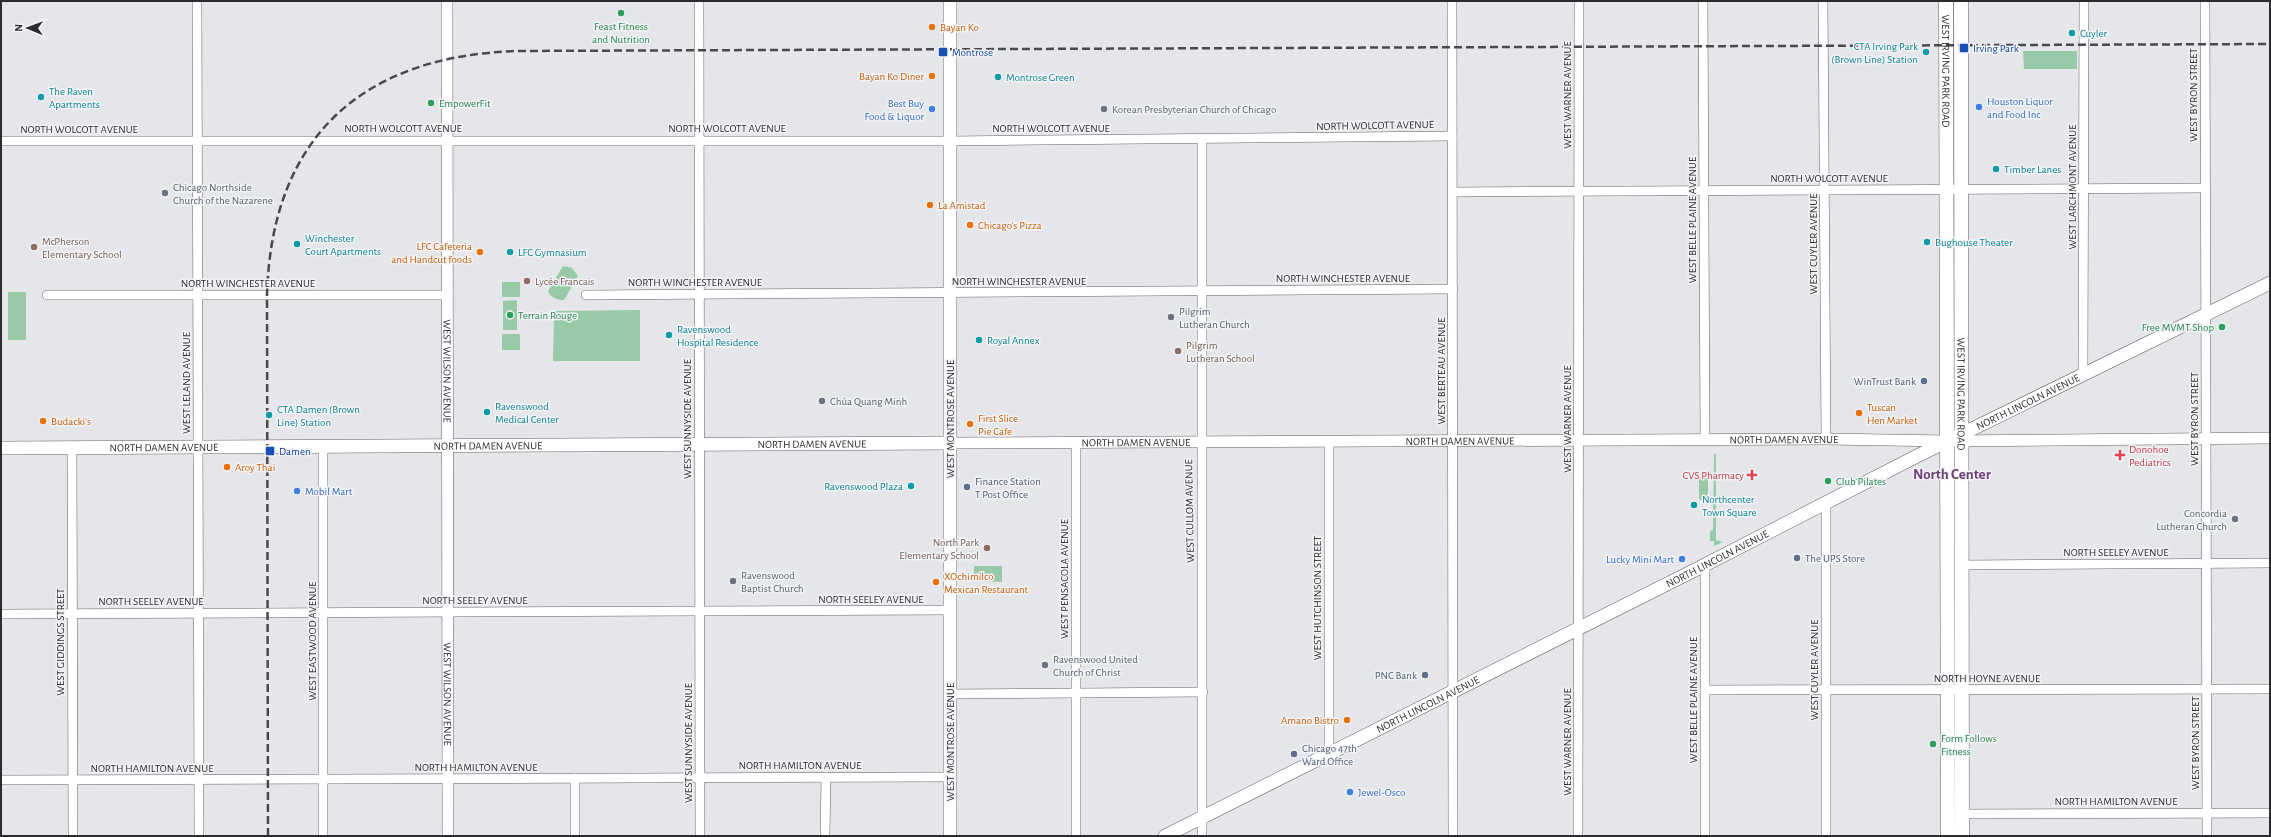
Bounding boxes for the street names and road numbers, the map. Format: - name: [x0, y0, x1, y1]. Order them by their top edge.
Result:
- street label: WEST IRVING PARK ROAD: [1940, 15, 1951, 127]
- street label: WEST WARNER AVENUE: [1562, 41, 1573, 149]
- street label: WEST BYRON STREET: [2188, 47, 2199, 142]
- street label: NORTH WOLCOTT AVENUE: [1316, 119, 1435, 132]
- street label: NORTH WOLCOTT AVENUE: [344, 123, 463, 134]
- street label: NORTH WOLCOTT AVENUE: [668, 123, 787, 134]
- street label: NORTH WOLCOTT AVENUE: [992, 123, 1111, 134]
- street label: NORTH WOLCOTT AVENUE: [20, 124, 139, 135]
- street label: WEST LARCHMONT AVENUE: [2067, 124, 2078, 250]
- street label: WEST BELLE PLAINE AVENUE: [1687, 156, 1698, 283]
- street label: NORTH WOLCOTT AVENUE: [1770, 173, 1889, 184]
- street label: WEST CUYLER AVENUE: [1808, 193, 1819, 294]
- street label: NORTH WINCHESTER AVENUE: [1276, 273, 1411, 284]
- street label: NORTH WINCHESTER AVENUE: [952, 276, 1087, 287]
- street label: NORTH WINCHESTER AVENUE: [628, 277, 763, 288]
- street label: NORTH WINCHESTER AVENUE: [181, 278, 316, 289]
- street label: WEST BERTEAU AVENUE: [1436, 317, 1447, 425]
- street label: WEST WILSON AVENUE: [441, 319, 453, 424]
- street label: WEST LELAND AVENUE: [181, 331, 192, 434]
- street label: WEST IRVING PARK ROAD: [1955, 338, 1967, 450]
- street label: WEST SUNNYSIDE AVENUE: [682, 358, 693, 479]
- street label: WEST MONTROSE AVENUE: [945, 359, 956, 478]
- street label: WEST WARNER AVENUE: [1562, 365, 1573, 473]
- street label: WEST BYRON STREET: [2189, 371, 2200, 466]
- street label: NORTH LINCOLN AVENUE: [1975, 372, 2082, 432]
- street label: NORTH DAMEN AVENUE: [1730, 434, 1839, 445]
- street label: NORTH DAMEN AVENUE: [1406, 435, 1515, 447]
- street label: NORTH DAMEN AVENUE: [1082, 437, 1191, 448]
- street label: NORTH DAMEN AVENUE: [758, 438, 867, 450]
- street label: NORTH DAMEN AVENUE: [434, 440, 543, 452]
- street label: NORTH DAMEN AVENUE: [110, 442, 219, 453]
- street label: WEST CULLOM AVENUE: [1183, 458, 1196, 563]
- street label: WEST PENSACOLA AVENUE: [1059, 518, 1070, 639]
- street label: NORTH LINCOLN AVENUE: [1664, 528, 1771, 590]
- street label: WEST HUTCHINSON STREET: [1312, 535, 1323, 660]
- street label: NORTH SEELEY AVENUE: [2063, 547, 2169, 558]
- street label: WEST EASTWOOD AVENUE: [307, 581, 318, 701]
- street label: WEST GIDDINGS STREET: [55, 588, 66, 696]
- street label: NORTH SEELEY AVENUE: [818, 594, 924, 605]
- street label: NORTH SEELEY AVENUE: [422, 595, 528, 606]
- street label: NORTH SEELEY AVENUE: [98, 596, 204, 607]
- street label: WEST CUYLER AVENUE: [1809, 619, 1820, 720]
- street label: WEST BELLE PLAINE AVENUE: [1688, 636, 1699, 763]
- street label: WEST WILSON AVENUE: [442, 642, 453, 747]
- street label: NORTH HOYNE AVENUE: [1934, 673, 2041, 684]
- street label: NORTH LINCOLN AVENUE: [1375, 674, 1482, 735]
- street label: WEST SUNNYSIDE AVENUE: [683, 682, 694, 803]
- street label: WEST MONTROSE AVENUE: [945, 682, 956, 801]
- street label: WEST WARNER AVENUE: [1562, 688, 1573, 796]
- street label: WEST BYRON STREET: [2190, 695, 2201, 790]
- street label: NORTH HAMILTON AVENUE: [739, 760, 862, 771]
- street label: NORTH HAMILTON AVENUE: [415, 762, 538, 773]
- street label: NORTH HAMILTON AVENUE: [91, 763, 214, 774]
- street label: NORTH HAMILTON AVENUE: [2055, 796, 2178, 807]

